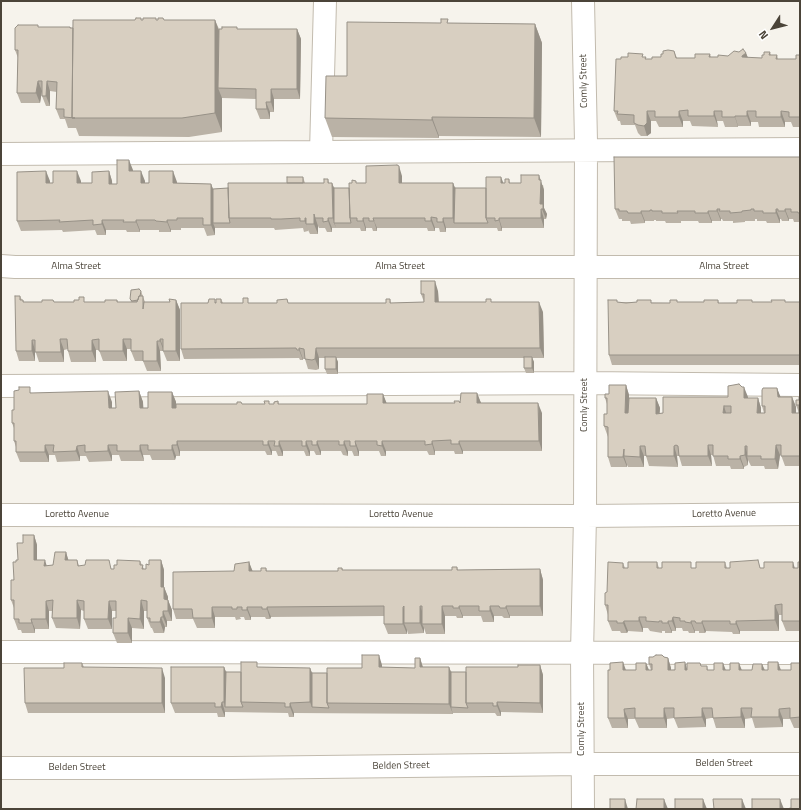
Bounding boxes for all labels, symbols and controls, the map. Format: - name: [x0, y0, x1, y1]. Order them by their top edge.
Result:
- north arrow: [753, 8, 793, 48]
- text: N: [755, 27, 772, 43]
- street label: Comly Street: [578, 54, 590, 108]
- street label: Alma Street: [51, 261, 101, 273]
- street label: Alma Street: [375, 261, 425, 273]
- street label: Alma Street: [699, 261, 749, 273]
- street label: Comly Street: [579, 378, 591, 432]
- street label: Loretto Avenue: [692, 507, 756, 521]
- street label: Loretto Avenue: [45, 509, 109, 521]
- street label: Loretto Avenue: [369, 509, 433, 521]
- street label: Comly Street: [576, 702, 588, 756]
- street label: Belden Street: [695, 758, 753, 770]
- street label: Belden Street: [372, 760, 430, 772]
- street label: Belden Street: [48, 762, 106, 774]

